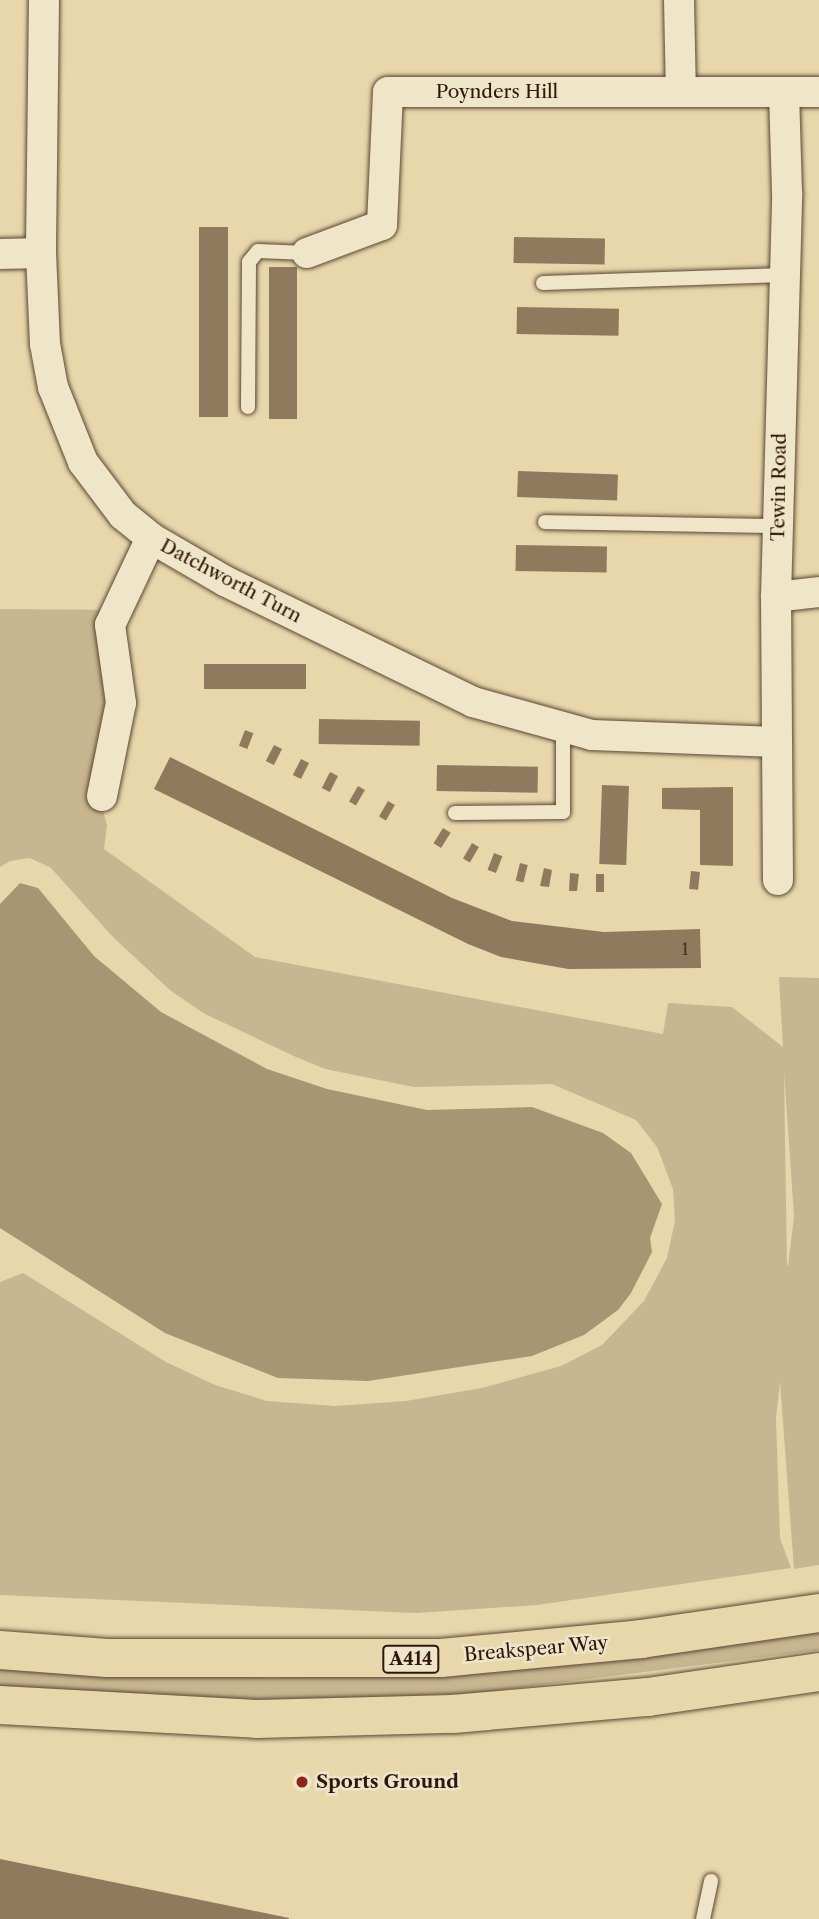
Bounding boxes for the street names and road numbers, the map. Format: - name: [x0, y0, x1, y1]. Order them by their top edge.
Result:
- street label: Poynders Hill: [436, 81, 558, 103]
- street label: Tewin Road: [767, 433, 791, 541]
- street label: Datchworth Turn: [156, 534, 306, 628]
- street label: Breakspear Way: [463, 1631, 609, 1667]
- road number: A414: [381, 1644, 441, 1674]

